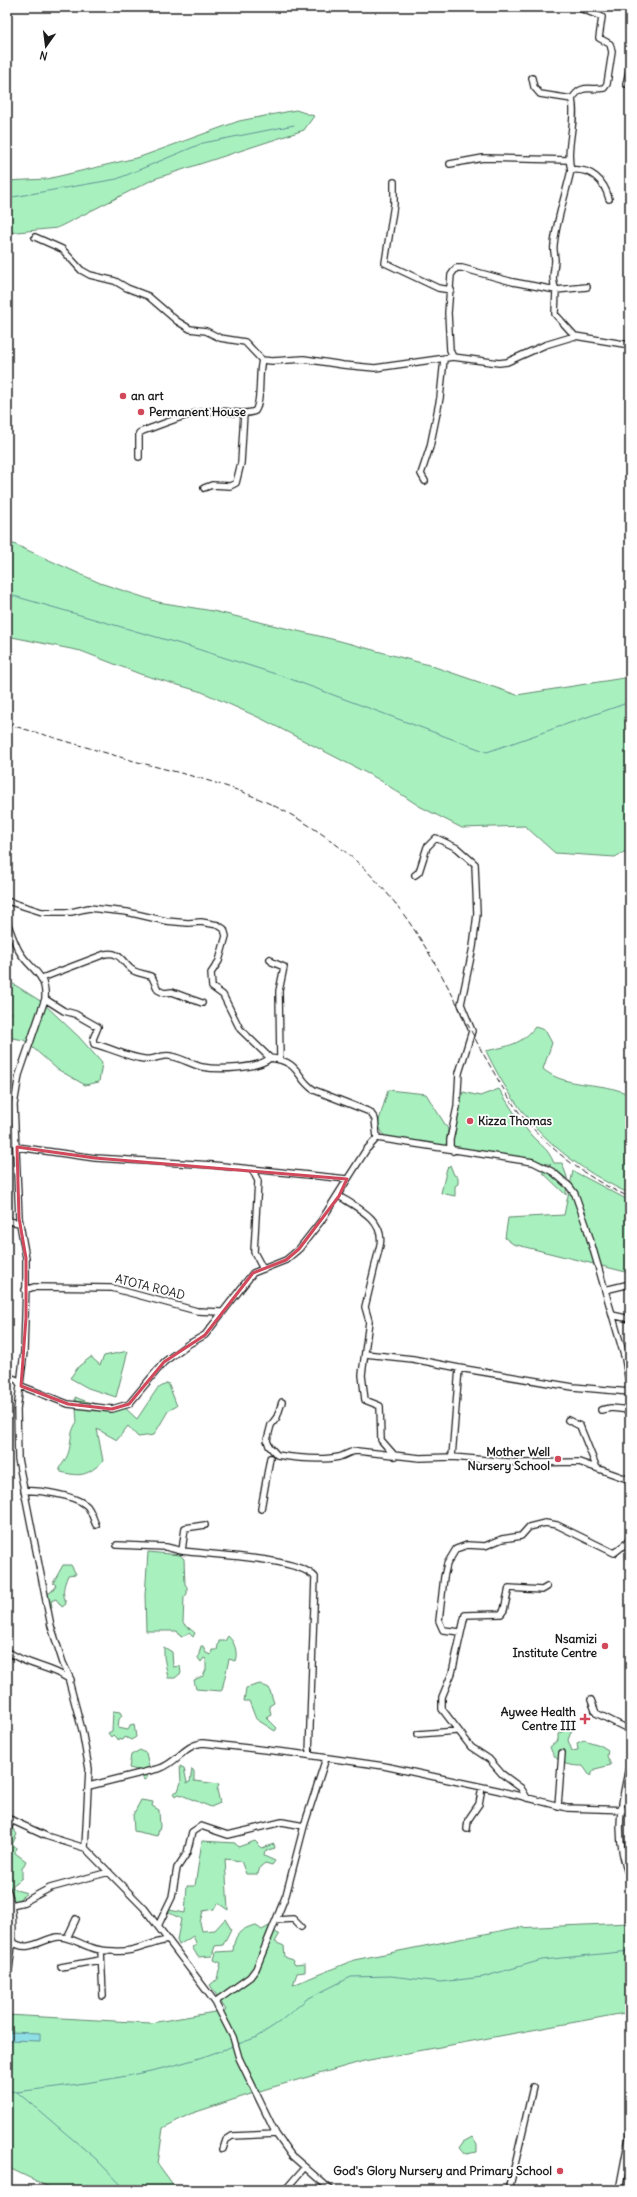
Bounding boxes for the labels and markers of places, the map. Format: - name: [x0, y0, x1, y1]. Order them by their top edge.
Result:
- place label: an art: [131, 388, 164, 403]
- marker: an art: [118, 391, 128, 401]
- place label: Permanent House: [149, 404, 246, 419]
- marker: Permanent House: [136, 407, 146, 417]
- place label: Kizza Thomas: [478, 1113, 553, 1128]
- marker: Kizza Thomas: [465, 1116, 475, 1126]
- place label: Mother Well Nursery School: [468, 1444, 550, 1474]
- marker: Mother Well Nursery School: [553, 1454, 563, 1464]
- place label: Nsamizi Institute Centre: [512, 1631, 598, 1660]
- marker: Nsamizi Institute Centre: [600, 1641, 610, 1651]
- place label: Aywee Health Centre III: [501, 1704, 577, 1733]
- marker: Aywee Health Centre III: [579, 1713, 591, 1725]
- place label: God's Glory Nursery and Primary School: [333, 2163, 552, 2179]
- marker: God's Glory Nursery and Primary School: [555, 2166, 565, 2176]

